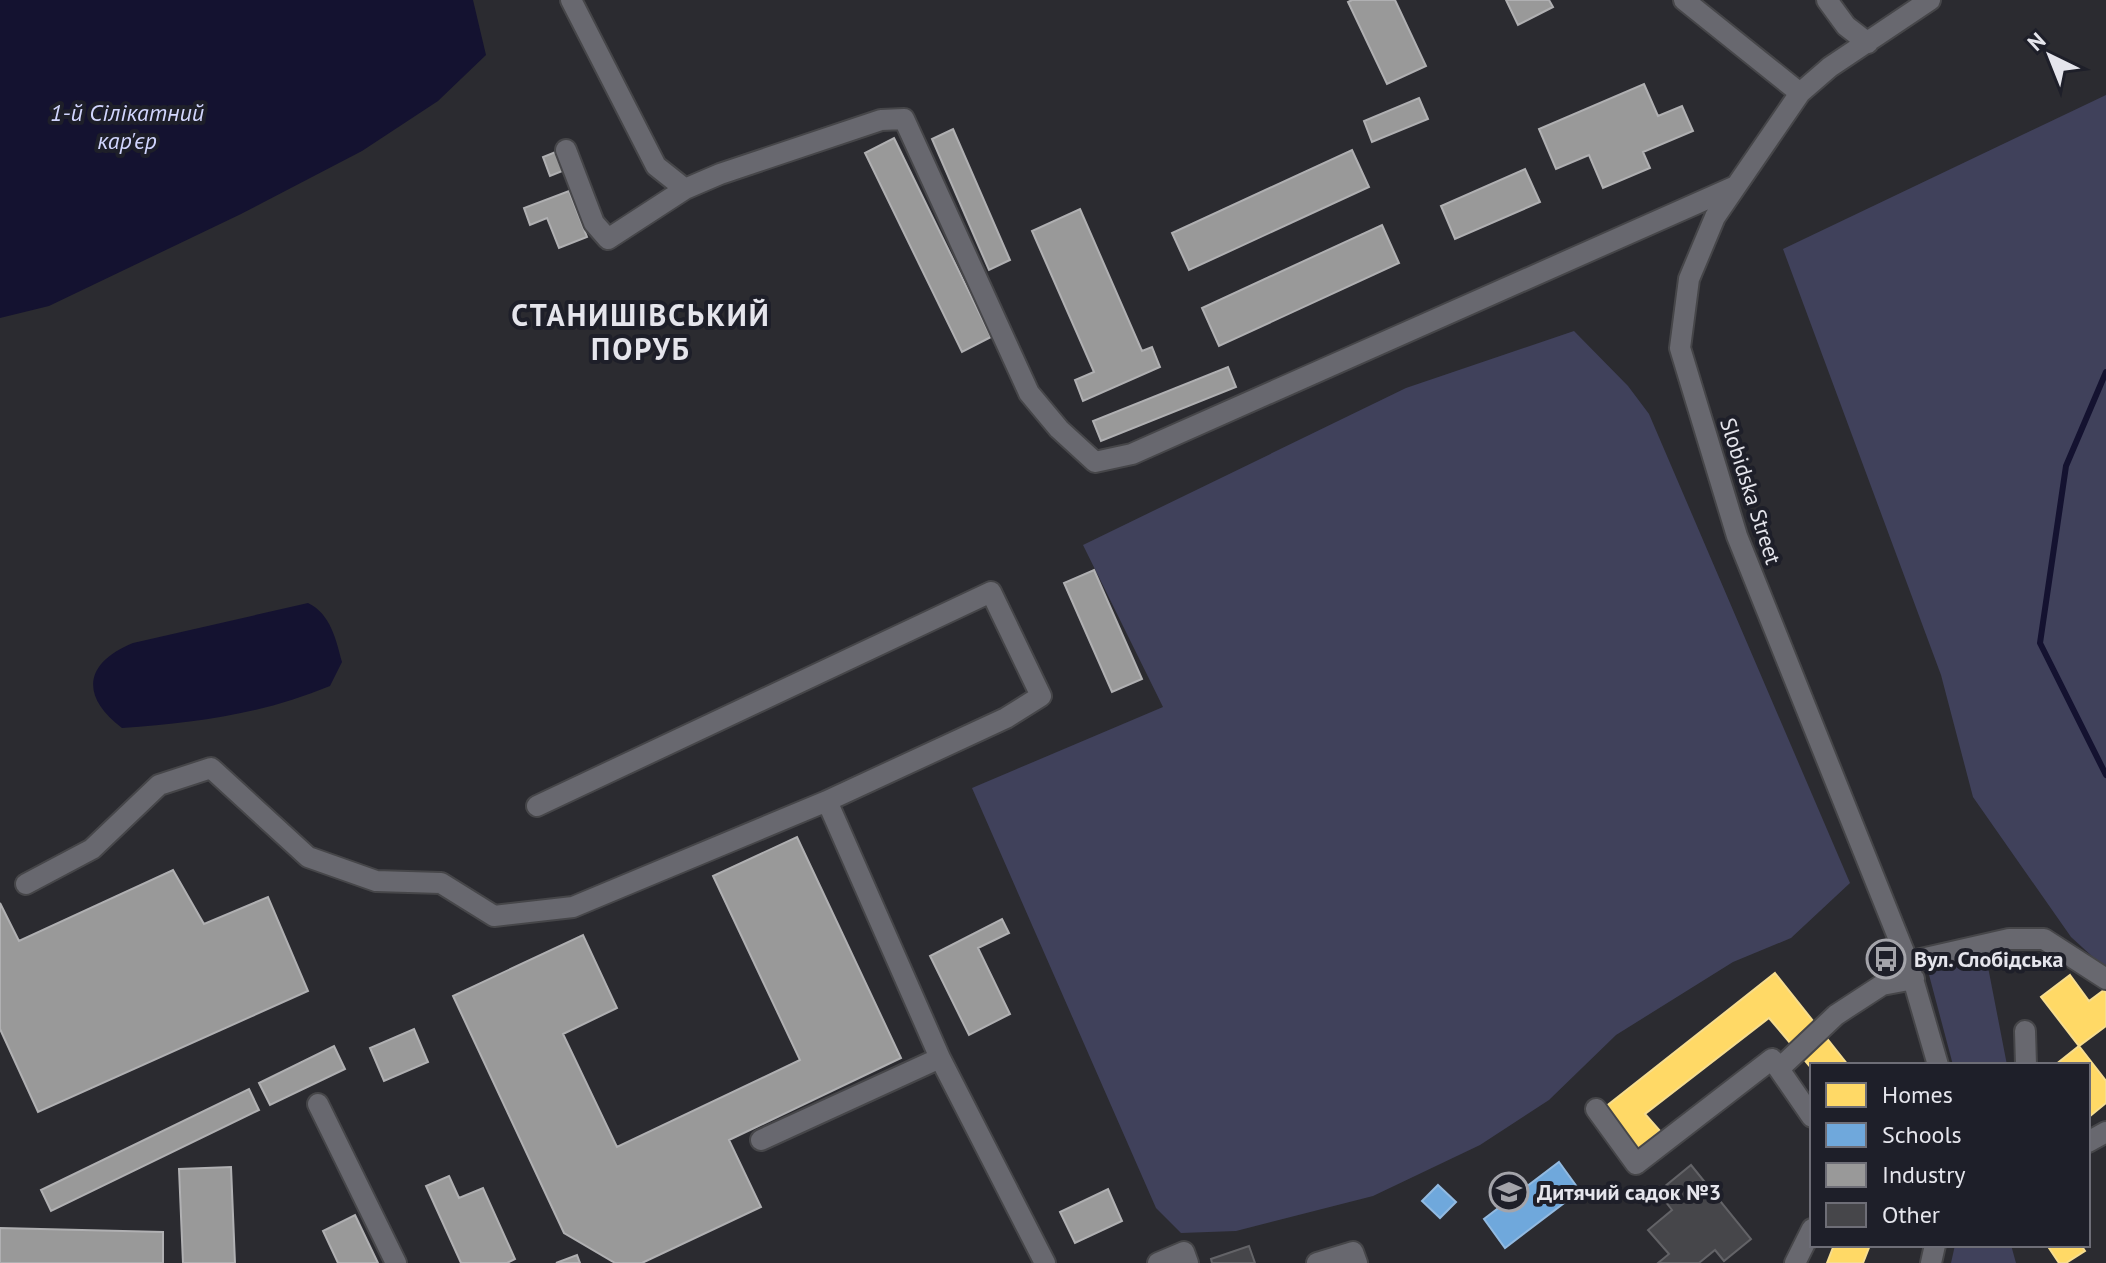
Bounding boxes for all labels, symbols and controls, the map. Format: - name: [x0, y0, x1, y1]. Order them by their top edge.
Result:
- north arrow: [2010, 16, 2090, 96]
- text: N: [2022, 26, 2051, 57]
- water label: 1-й Сілікатний кар'єр: [50, 97, 204, 156]
- district label: СТАНИШІВСЬКИЙ ПОРУБ: [511, 295, 771, 368]
- street label: Slobidska Street: [1714, 414, 1788, 568]
- bus stop icon: Вул. Слобідська: [1865, 938, 1907, 980]
- place label: Вул. Слобідська: [1914, 945, 2064, 973]
- legend: [1810, 1063, 2090, 1247]
- text: Homes: [1882, 1079, 1953, 1110]
- text: Schools: [1882, 1119, 1962, 1150]
- text: Industry: [1882, 1159, 1966, 1190]
- school or university icon: Дитячий садок №3: [1488, 1171, 1530, 1213]
- place label: Дитячий садок №3: [1537, 1178, 1721, 1206]
- text: Other: [1882, 1199, 1940, 1230]

